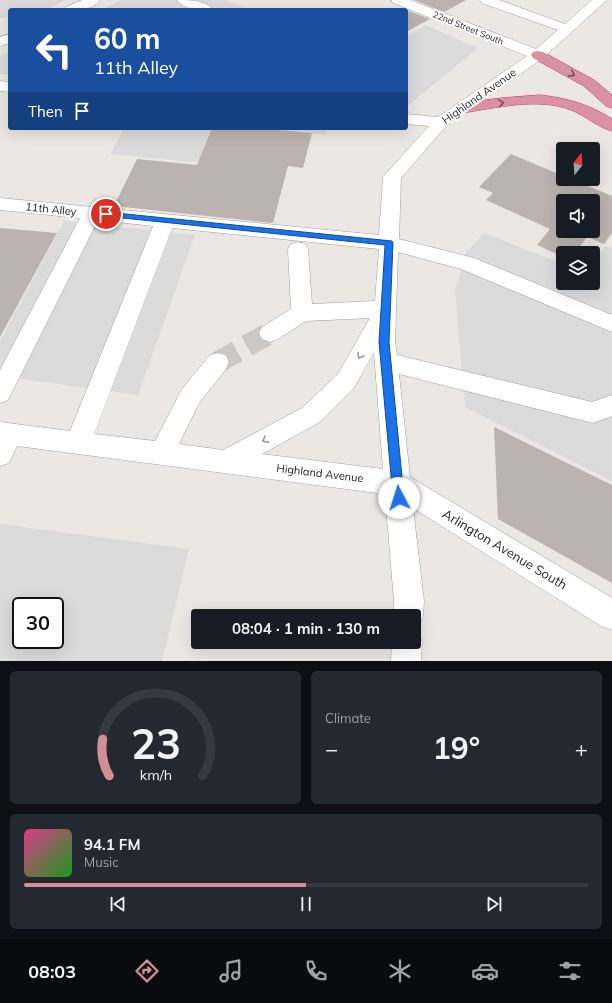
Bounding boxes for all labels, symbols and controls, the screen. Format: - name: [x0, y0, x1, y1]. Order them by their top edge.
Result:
- street label: 22nd Street South: [431, 8, 505, 47]
- text: 60 m: [94, 21, 160, 56]
- icon: left: [28, 24, 80, 76]
- text: 11th Alley: [94, 56, 178, 79]
- street label: Highland Avenue: [439, 65, 519, 127]
- one-way arrow: [568, 69, 575, 76]
- one-way arrow: [498, 99, 504, 108]
- icon: arrive: [71, 100, 93, 122]
- text: Then: [28, 102, 63, 121]
- north arrow: [556, 142, 600, 186]
- map controls: [556, 142, 600, 290]
- button: sound: [556, 194, 600, 238]
- pin: [89, 197, 123, 231]
- street label: 11th Alley: [25, 199, 77, 219]
- icon: arrive: [95, 203, 117, 225]
- button: layers: [556, 246, 600, 290]
- one-way arrow: [358, 352, 365, 359]
- one-way arrow: [262, 435, 269, 443]
- street label: Highland Avenue: [276, 461, 364, 485]
- position arrow: [378, 477, 420, 519]
- street label: Arlington Avenue South: [440, 505, 570, 593]
- speed limit sign: 30: [12, 597, 64, 649]
- text: 08:04 · 1 min · 130 m: [232, 619, 380, 638]
- text: Climate: [325, 710, 371, 726]
- text: 23: [131, 716, 180, 768]
- text: 19°: [433, 729, 480, 767]
- text: −: [325, 735, 338, 763]
- text: +: [575, 735, 588, 763]
- text: km/h: [139, 765, 172, 783]
- text: 94.1 FM: [84, 835, 140, 854]
- text: Music: [84, 854, 119, 870]
- icon: previous: [107, 893, 129, 915]
- icon: pause: [295, 893, 317, 915]
- icon: next: [483, 893, 505, 915]
- icon: directions: [133, 957, 161, 985]
- icon: music: [217, 957, 245, 985]
- icon: phone: [302, 957, 330, 985]
- icon: climate: [386, 957, 414, 985]
- icon: car: [471, 957, 499, 985]
- icon: filters: [556, 957, 584, 985]
- text: 08:03: [28, 960, 76, 983]

